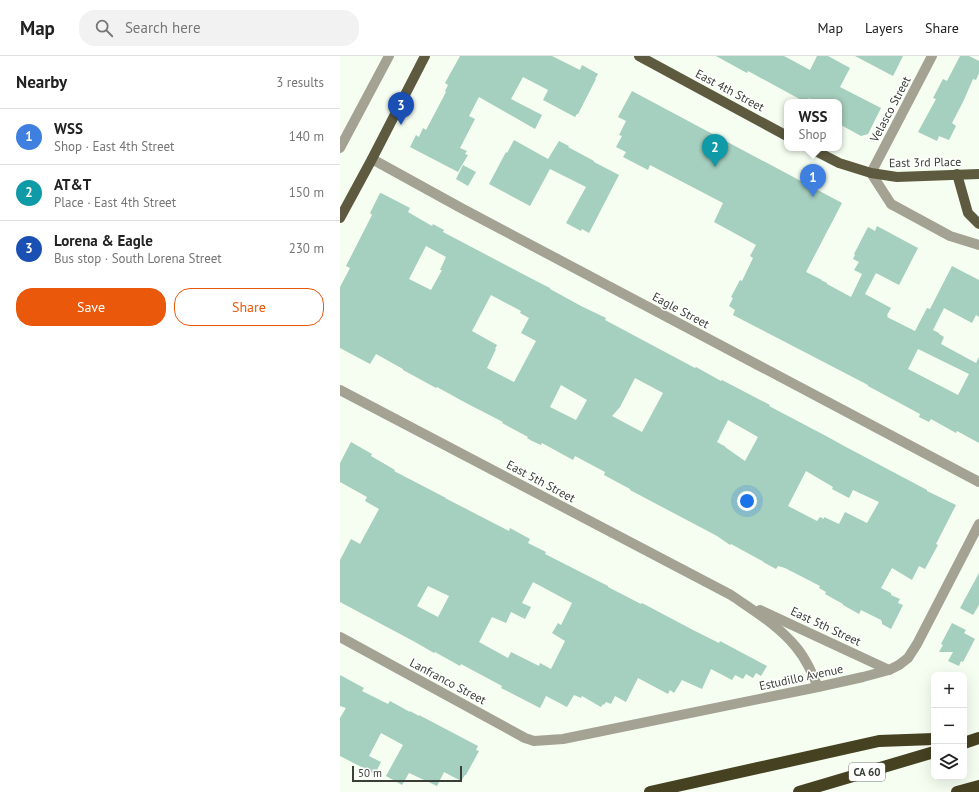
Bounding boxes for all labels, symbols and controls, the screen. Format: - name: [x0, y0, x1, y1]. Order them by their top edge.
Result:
- search box: [79, 10, 359, 46]
- text: Map: [20, 16, 55, 40]
- icon: search: [93, 17, 115, 39]
- text: Search here: [125, 18, 201, 37]
- text: Map: [817, 19, 843, 37]
- text: Layers: [865, 19, 903, 37]
- text: Share: [925, 19, 959, 37]
- street label: East 4th Street: [693, 66, 767, 114]
- text: Nearby: [16, 71, 67, 93]
- text: 3 results: [276, 74, 324, 91]
- street label: Velasco Street: [866, 74, 914, 145]
- pin: 3: [388, 92, 414, 125]
- popup: [784, 99, 842, 151]
- text: WSS: [799, 107, 827, 126]
- text: WSS: [54, 119, 83, 138]
- text: Shop: [799, 126, 827, 143]
- text: 1: [25, 128, 33, 145]
- text: 140 m: [289, 128, 324, 145]
- pin: 2: [702, 134, 728, 167]
- text: Shop · East 4th Street: [54, 138, 174, 155]
- street label: East 3rd Place: [889, 154, 961, 170]
- pin: 1: [800, 164, 826, 197]
- text: AT&T: [54, 175, 91, 194]
- text: 2: [25, 184, 33, 201]
- text: 150 m: [289, 184, 324, 201]
- text: Place · East 4th Street: [54, 194, 176, 211]
- text: Lorena & Eagle: [54, 231, 153, 250]
- text: 3: [25, 240, 33, 257]
- text: 230 m: [289, 240, 324, 257]
- text: Bus stop · South Lorena Street: [54, 250, 222, 267]
- button: Save: [16, 288, 166, 326]
- button: Share: [174, 288, 324, 326]
- street label: Eagle Street: [650, 289, 712, 331]
- street label: East 5th Street: [504, 457, 578, 505]
- your location: [737, 491, 757, 511]
- street label: East 5th Street: [789, 603, 863, 649]
- street label: Lanfranco Street: [407, 655, 489, 707]
- street label: Estudillo Avenue: [758, 661, 844, 693]
- map controls: [931, 672, 967, 780]
- button: +: [931, 672, 967, 708]
- button: −: [931, 708, 967, 744]
- button: layers: [931, 744, 967, 780]
- road number: CA 60: [849, 763, 885, 781]
- scale bar: [352, 764, 462, 783]
- text: 50 m: [358, 766, 382, 780]

